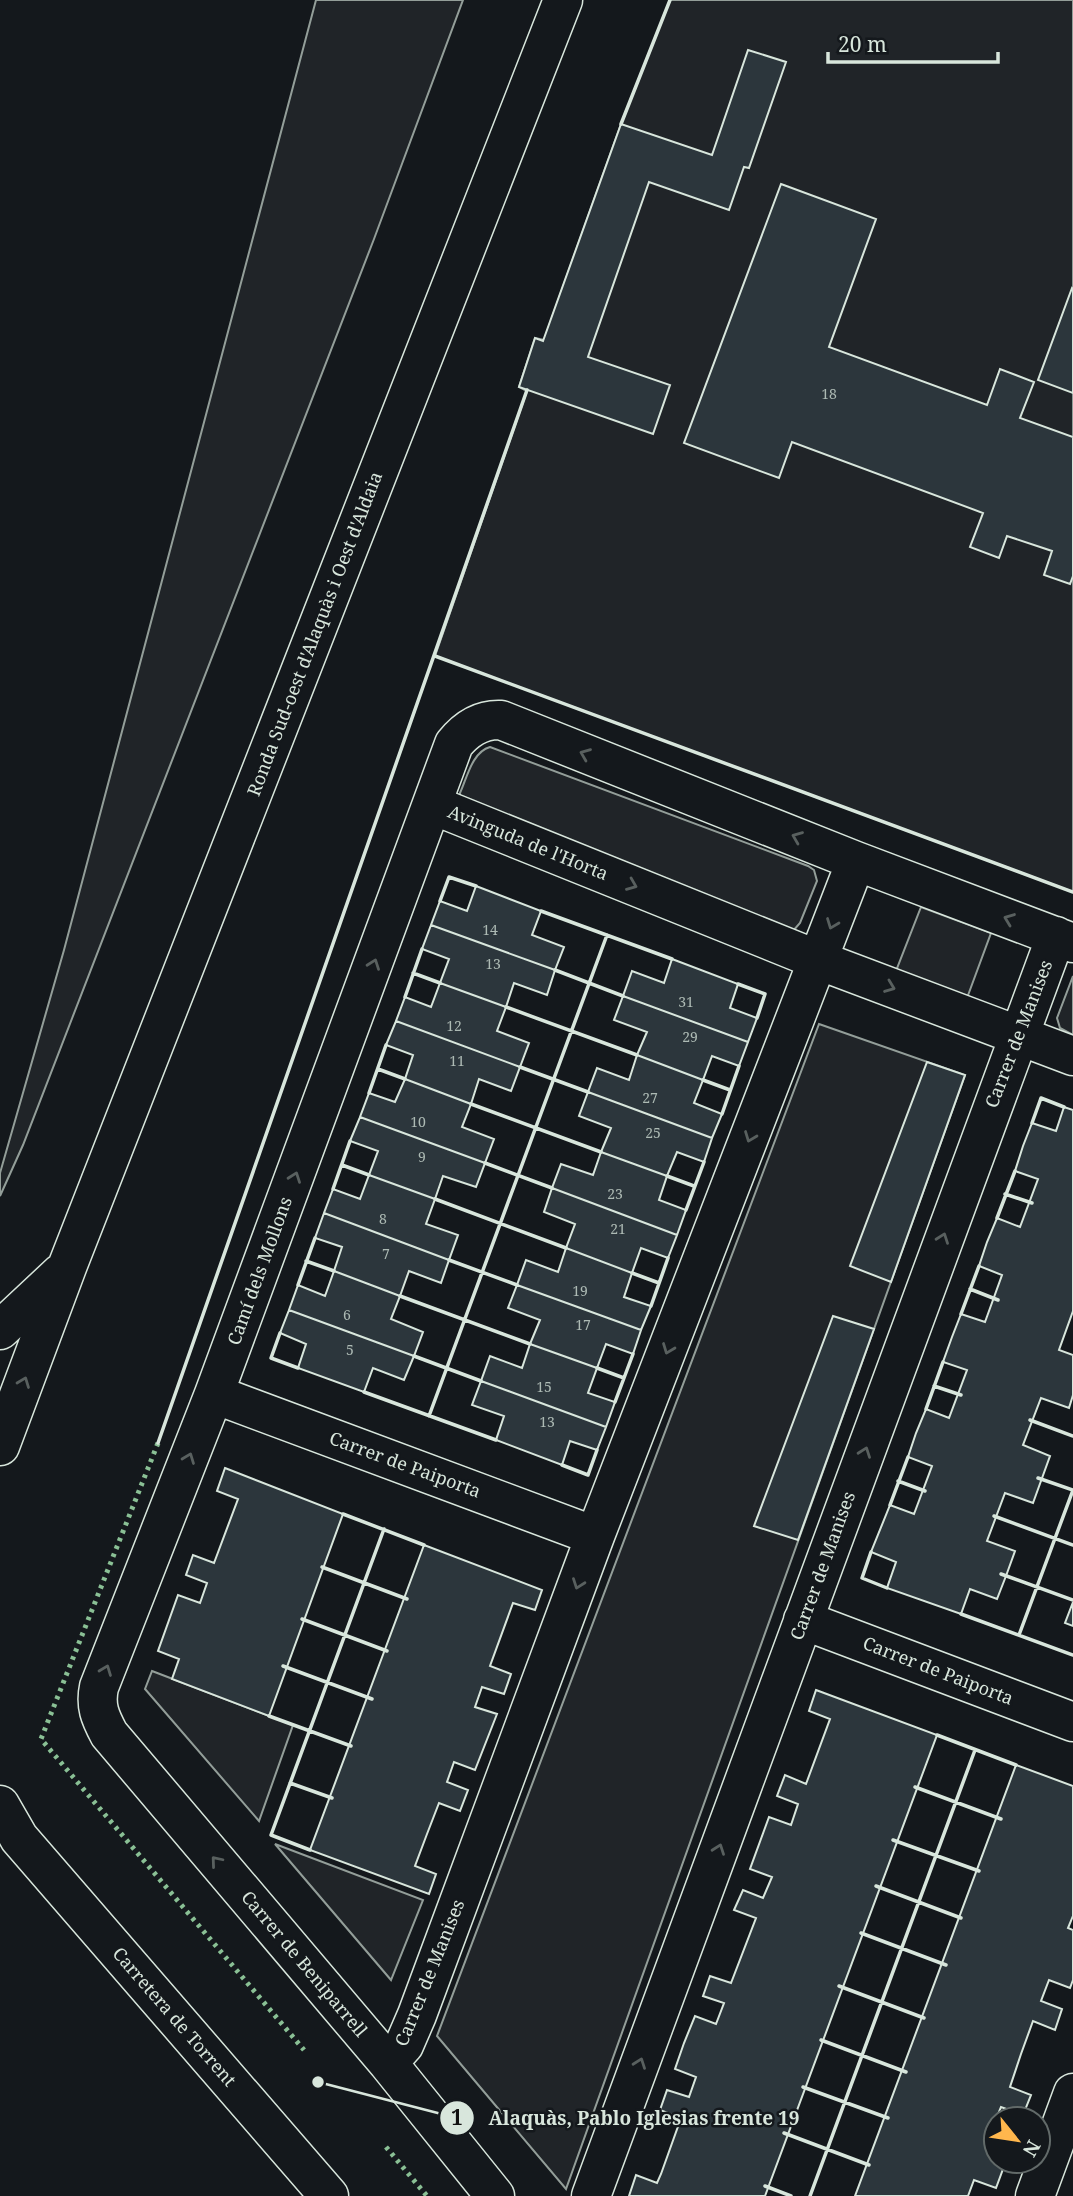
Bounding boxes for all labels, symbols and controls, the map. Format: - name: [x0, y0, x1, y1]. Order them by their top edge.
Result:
- scale bar: [828, 21, 998, 65]
- text: 20 m: [838, 30, 887, 58]
- house number: 18: [821, 384, 837, 403]
- street label: Ronda Sud-oest d'Alaquàs i Oest d'Aldaia: [241, 468, 387, 799]
- one-way arrow: [580, 748, 592, 762]
- street label: Avinguda de l'Horta: [445, 799, 612, 885]
- one-way arrow: [791, 832, 803, 846]
- one-way arrow: [626, 877, 638, 891]
- one-way arrow: [1004, 913, 1016, 927]
- one-way arrow: [826, 918, 840, 930]
- house number: 14: [482, 920, 498, 939]
- house number: 13: [485, 954, 501, 973]
- street label: Carrer de Manises: [979, 956, 1057, 1111]
- one-way arrow: [366, 958, 380, 970]
- one-way arrow: [883, 978, 895, 992]
- house number: 31: [678, 992, 694, 1011]
- house number: 12: [446, 1016, 462, 1035]
- house number: 29: [682, 1027, 698, 1046]
- house number: 11: [449, 1051, 465, 1070]
- house number: 27: [642, 1088, 658, 1107]
- house number: 10: [410, 1112, 426, 1131]
- house number: 25: [645, 1123, 661, 1142]
- one-way arrow: [745, 1130, 759, 1142]
- house number: 9: [418, 1147, 426, 1166]
- one-way arrow: [286, 1171, 300, 1183]
- house number: 23: [607, 1184, 623, 1203]
- street label: Camí dels Mollons: [221, 1193, 297, 1348]
- house number: 8: [379, 1209, 387, 1228]
- house number: 21: [610, 1219, 626, 1238]
- one-way arrow: [935, 1233, 949, 1245]
- house number: 7: [382, 1244, 390, 1263]
- house number: 19: [572, 1281, 588, 1300]
- house number: 6: [343, 1305, 351, 1324]
- house number: 17: [575, 1315, 591, 1334]
- house number: 5: [346, 1340, 354, 1359]
- one-way arrow: [662, 1342, 676, 1354]
- one-way arrow: [16, 1376, 30, 1389]
- house number: 15: [536, 1377, 552, 1396]
- house number: 13: [539, 1412, 555, 1431]
- street label: Carrer de Paiporta: [326, 1426, 484, 1503]
- one-way arrow: [856, 1446, 870, 1458]
- one-way arrow: [180, 1453, 194, 1465]
- street label: Carrer de Manises: [784, 1488, 860, 1643]
- one-way arrow: [572, 1577, 586, 1589]
- street label: Carrer de Paiporta: [860, 1630, 1017, 1710]
- one-way arrow: [97, 1665, 111, 1677]
- one-way arrow: [711, 1844, 725, 1856]
- one-way arrow: [212, 1856, 224, 1869]
- street label: Carrer de Beniparrell: [236, 1885, 373, 2042]
- street label: Carrer de Manises: [389, 1896, 470, 2050]
- street label: Carretera de Torrent: [108, 1942, 242, 2091]
- one-way arrow: [632, 2057, 646, 2069]
- callout: Alaquàs, Pablo Iglesias frente 19: [439, 2098, 813, 2138]
- text: 1: [451, 2103, 463, 2131]
- text: Alaquàs, Pablo Iglesias frente 19: [489, 2105, 799, 2131]
- north arrow: [982, 2105, 1052, 2175]
- text: N: [1017, 2136, 1047, 2162]

